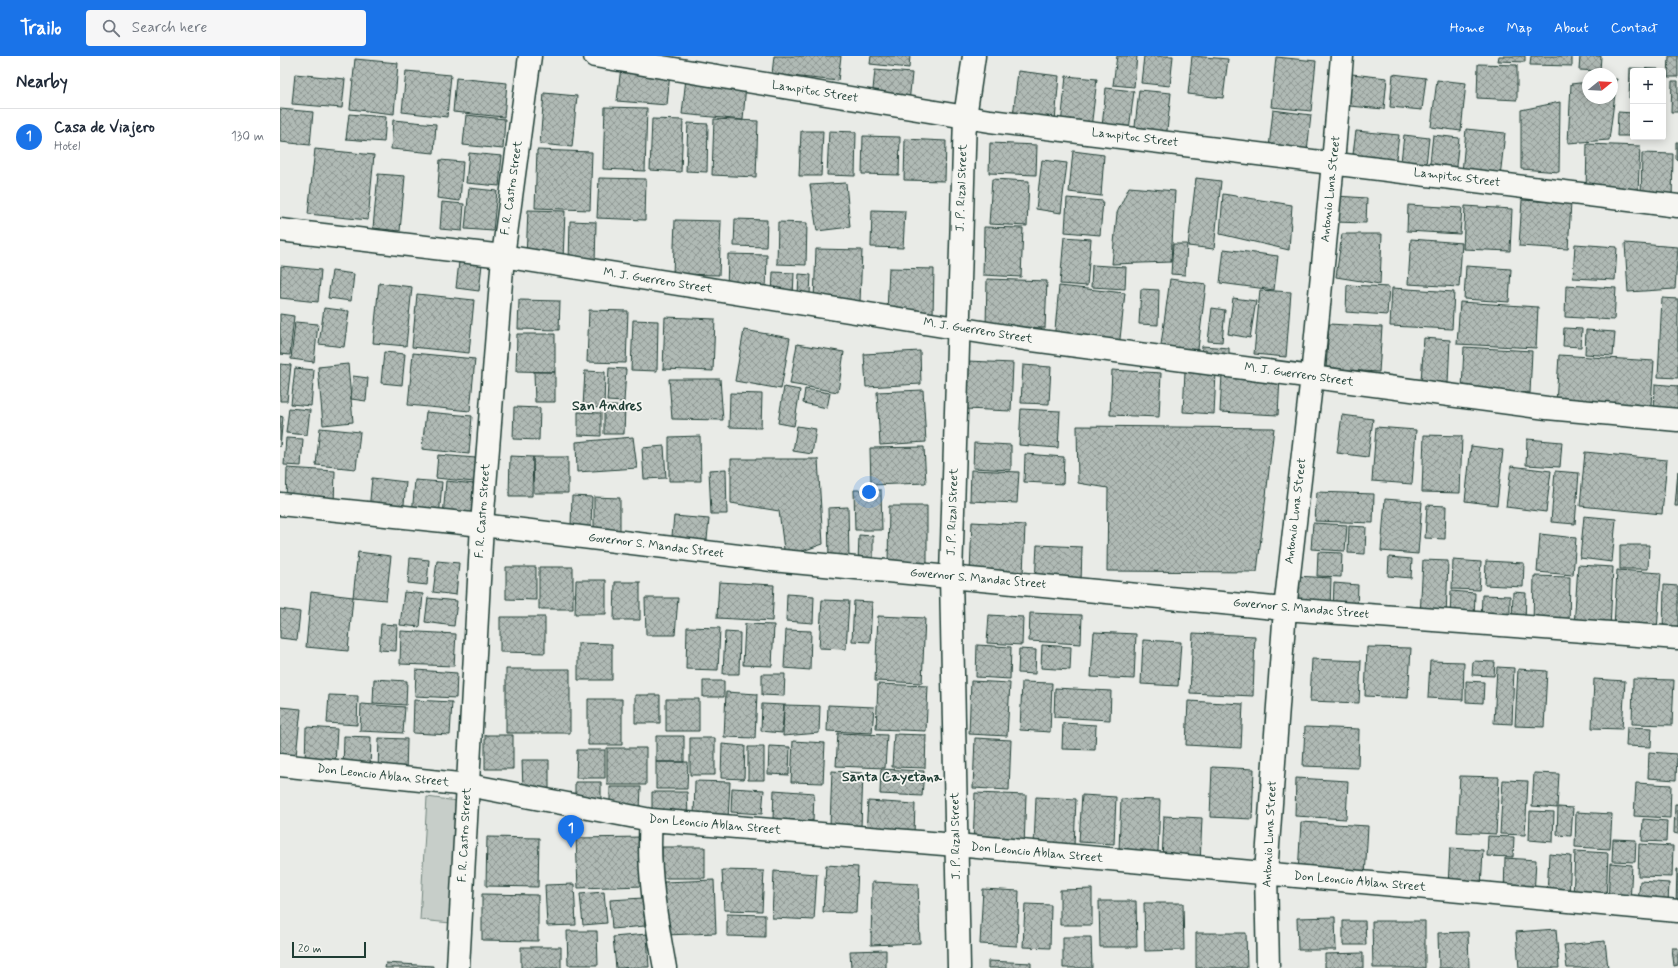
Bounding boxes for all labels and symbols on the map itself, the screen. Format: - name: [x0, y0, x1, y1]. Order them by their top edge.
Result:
- north arrow: [1582, 68, 1618, 104]
- street label: Lampitoc Street: [771, 77, 860, 107]
- street label: Lampitoc Street: [1091, 125, 1180, 151]
- street label: Antonio Luna Street: [1317, 135, 1345, 243]
- street label: F. R. Castro Street: [497, 140, 527, 236]
- street label: J. P. Rizal Street: [952, 144, 972, 232]
- street label: Lampitoc Street: [1413, 165, 1502, 191]
- street label: M. J. Guerrero Street: [602, 264, 714, 298]
- street label: M. J. Guerrero Street: [922, 314, 1034, 348]
- street label: M. J. Guerrero Street: [1243, 359, 1355, 391]
- district label: San Andres: [572, 397, 642, 415]
- street label: Antonio Luna Street: [1282, 457, 1310, 565]
- street label: F. R. Castro Street: [472, 463, 494, 559]
- street label: J. P. Rizal Street: [943, 468, 963, 556]
- your location: [859, 482, 879, 502]
- street label: Governor S. Mandac Street: [587, 530, 725, 562]
- street label: Governor S. Mandac Street: [909, 565, 1047, 593]
- street label: Governor S. Mandac Street: [1232, 595, 1370, 623]
- street label: Don Leoncio Ablan Street: [316, 761, 450, 791]
- district label: Santa Cayetana: [842, 768, 943, 786]
- street label: Antonio Luna Street: [1259, 780, 1281, 888]
- street label: F. R. Castro Street: [455, 787, 475, 883]
- street label: J. P. Rizal Street: [947, 792, 965, 880]
- street label: Don Leoncio Ablan Street: [648, 811, 782, 839]
- pin: 1: [558, 815, 584, 848]
- street label: Don Leoncio Ablan Street: [970, 839, 1104, 867]
- street label: Don Leoncio Ablan Street: [1293, 868, 1427, 896]
- scale bar: [292, 940, 366, 959]

